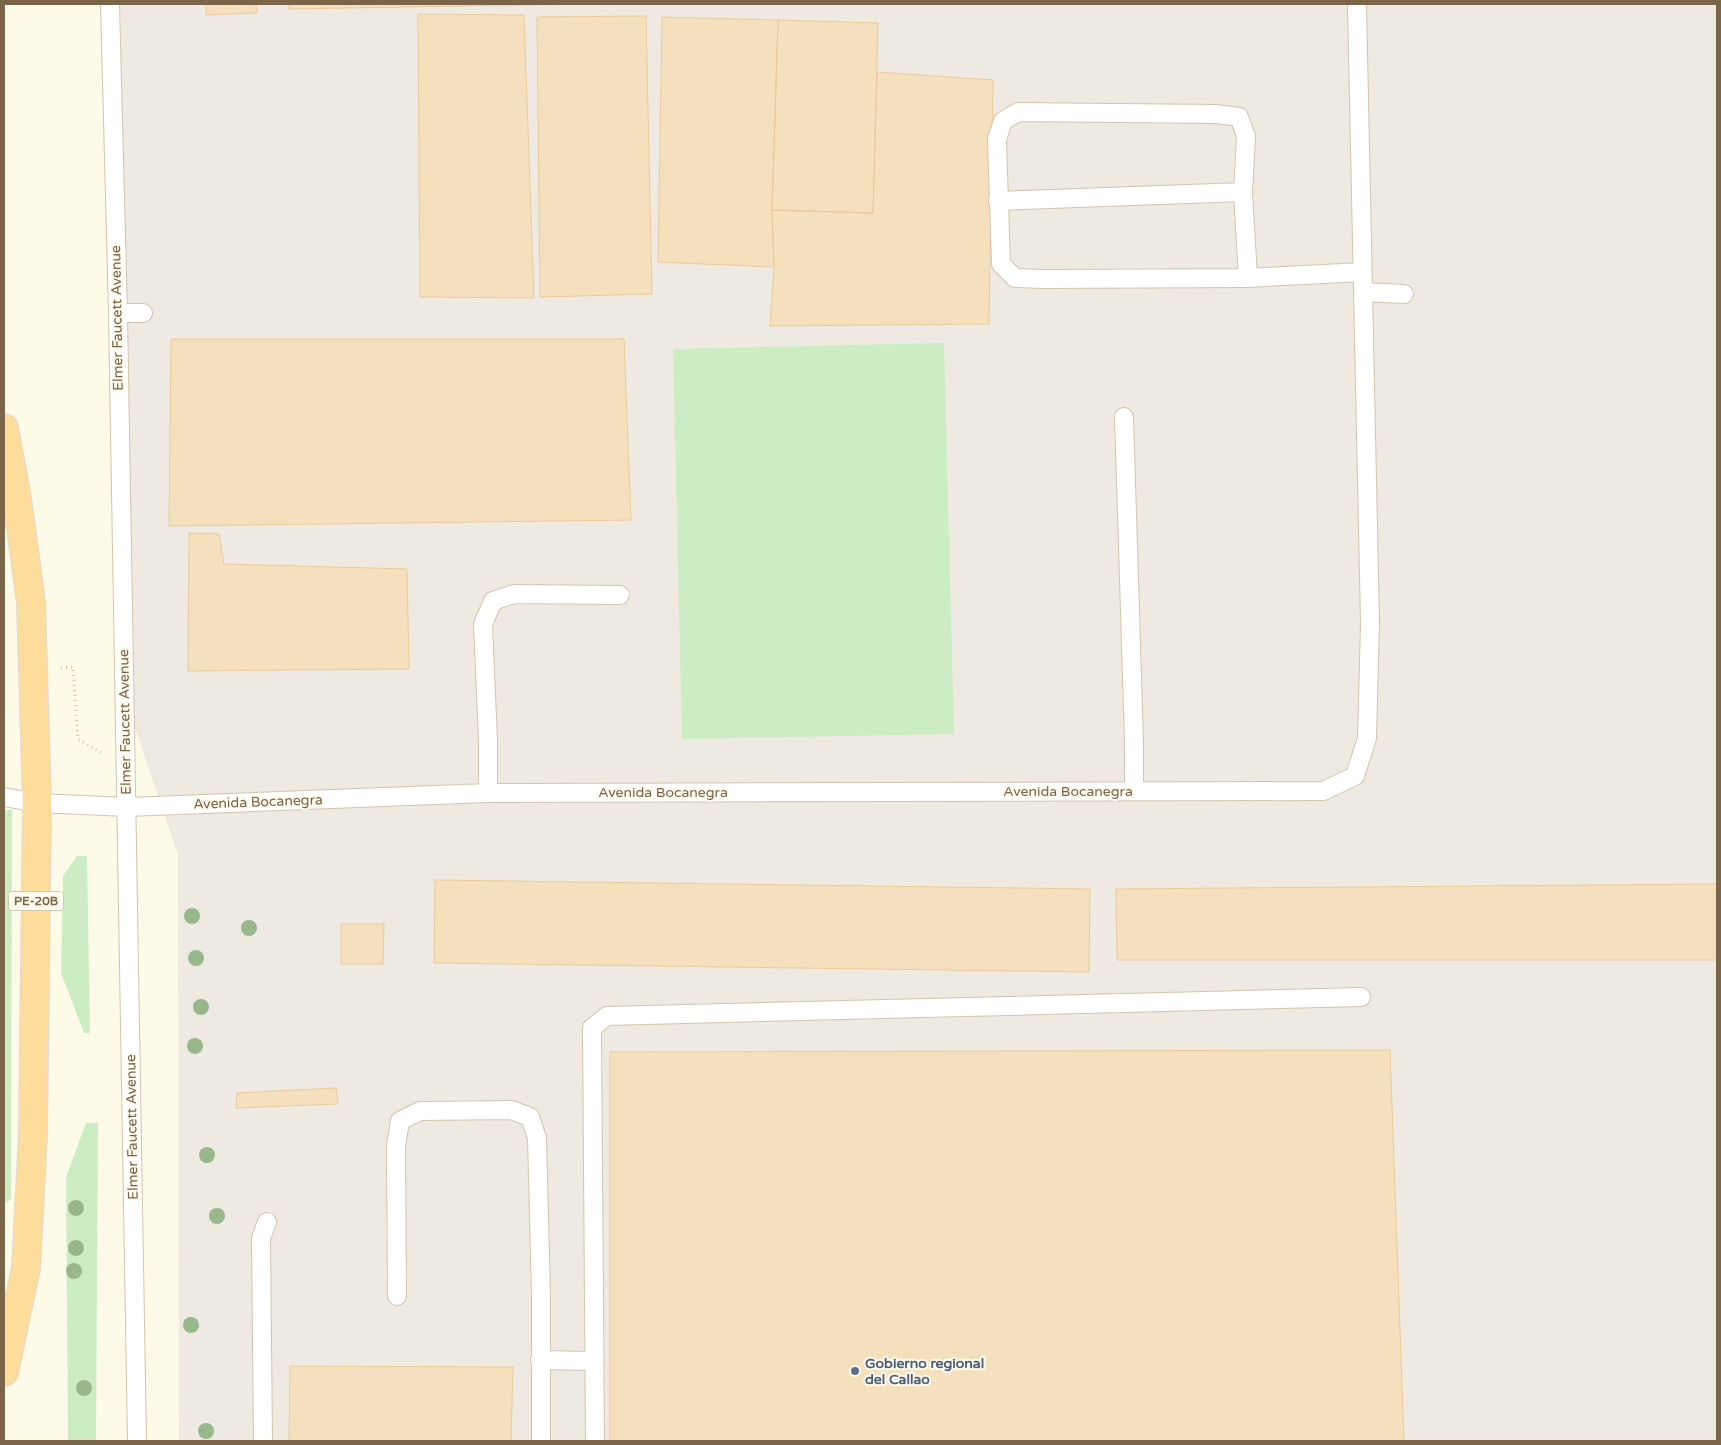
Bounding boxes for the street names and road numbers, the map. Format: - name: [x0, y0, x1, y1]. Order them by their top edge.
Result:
- street label: Elmer Faucett Avenue: [107, 245, 127, 391]
- street label: Elmer Faucett Avenue: [115, 649, 135, 795]
- street label: Avenida Bocanegra: [1003, 783, 1133, 800]
- street label: Avenida Bocanegra: [598, 784, 728, 801]
- street label: Avenida Bocanegra: [193, 791, 323, 813]
- road number: PE-20B: [8, 891, 64, 910]
- street label: Elmer Faucett Avenue: [122, 1054, 142, 1200]

